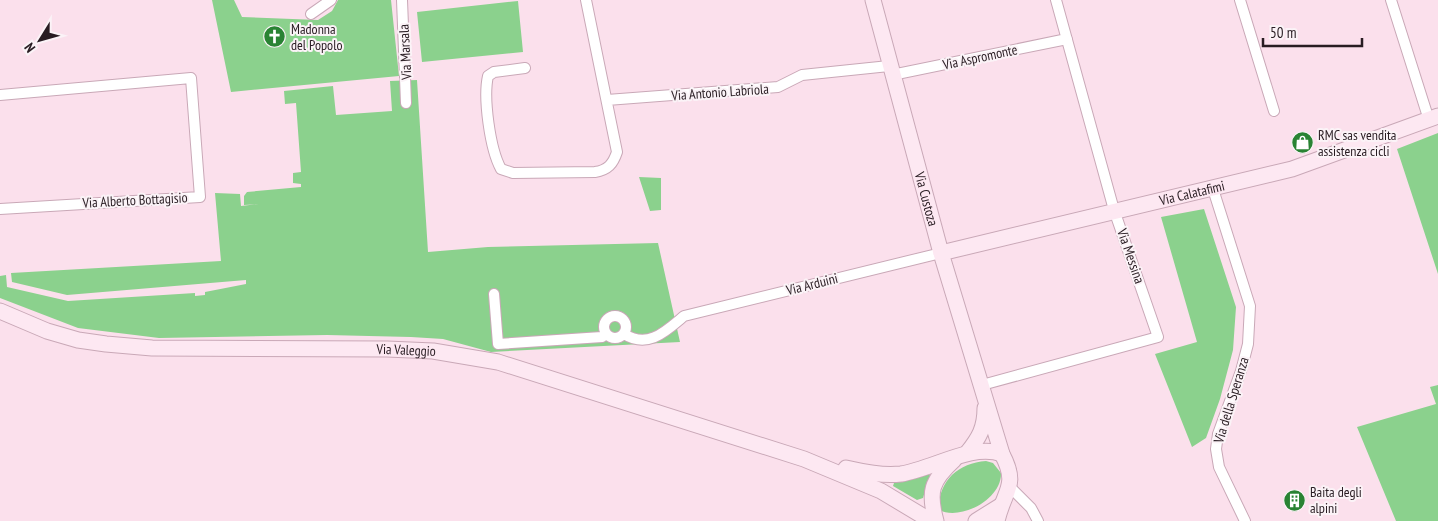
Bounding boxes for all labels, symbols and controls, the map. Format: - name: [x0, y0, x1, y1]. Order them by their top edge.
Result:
- north arrow: [15, 15, 65, 65]
- scale bar: [1263, 15, 1362, 47]
- place label: Madonna del Popolo: [291, 20, 342, 54]
- text: 50 m: [1270, 23, 1296, 42]
- street label: Via Marsala: [395, 24, 415, 81]
- church icon: Madonna del Popolo: [263, 25, 287, 49]
- text: N: [20, 39, 39, 56]
- street label: Via Aspromonte: [940, 40, 1019, 74]
- street label: Via Antonio Labriola: [670, 80, 769, 104]
- place label: RMC sas vendita assistenza cicli: [1318, 126, 1396, 160]
- shop icon: RMC sas vendita assistenza cicli: [1290, 131, 1314, 155]
- street label: Via Custoza: [910, 169, 942, 228]
- street label: Via Calatafimi: [1156, 176, 1226, 210]
- street label: Via Alberto Bottagisio: [81, 188, 188, 212]
- street label: Via Messina: [1113, 225, 1149, 286]
- street label: Via Arduini: [783, 269, 840, 299]
- street label: Via Valeggio: [375, 340, 436, 360]
- street label: Via della Speranza: [1209, 355, 1253, 446]
- place label: Baita degli alpini: [1310, 483, 1362, 517]
- building icon: Baita degli alpini: [1282, 488, 1306, 512]

